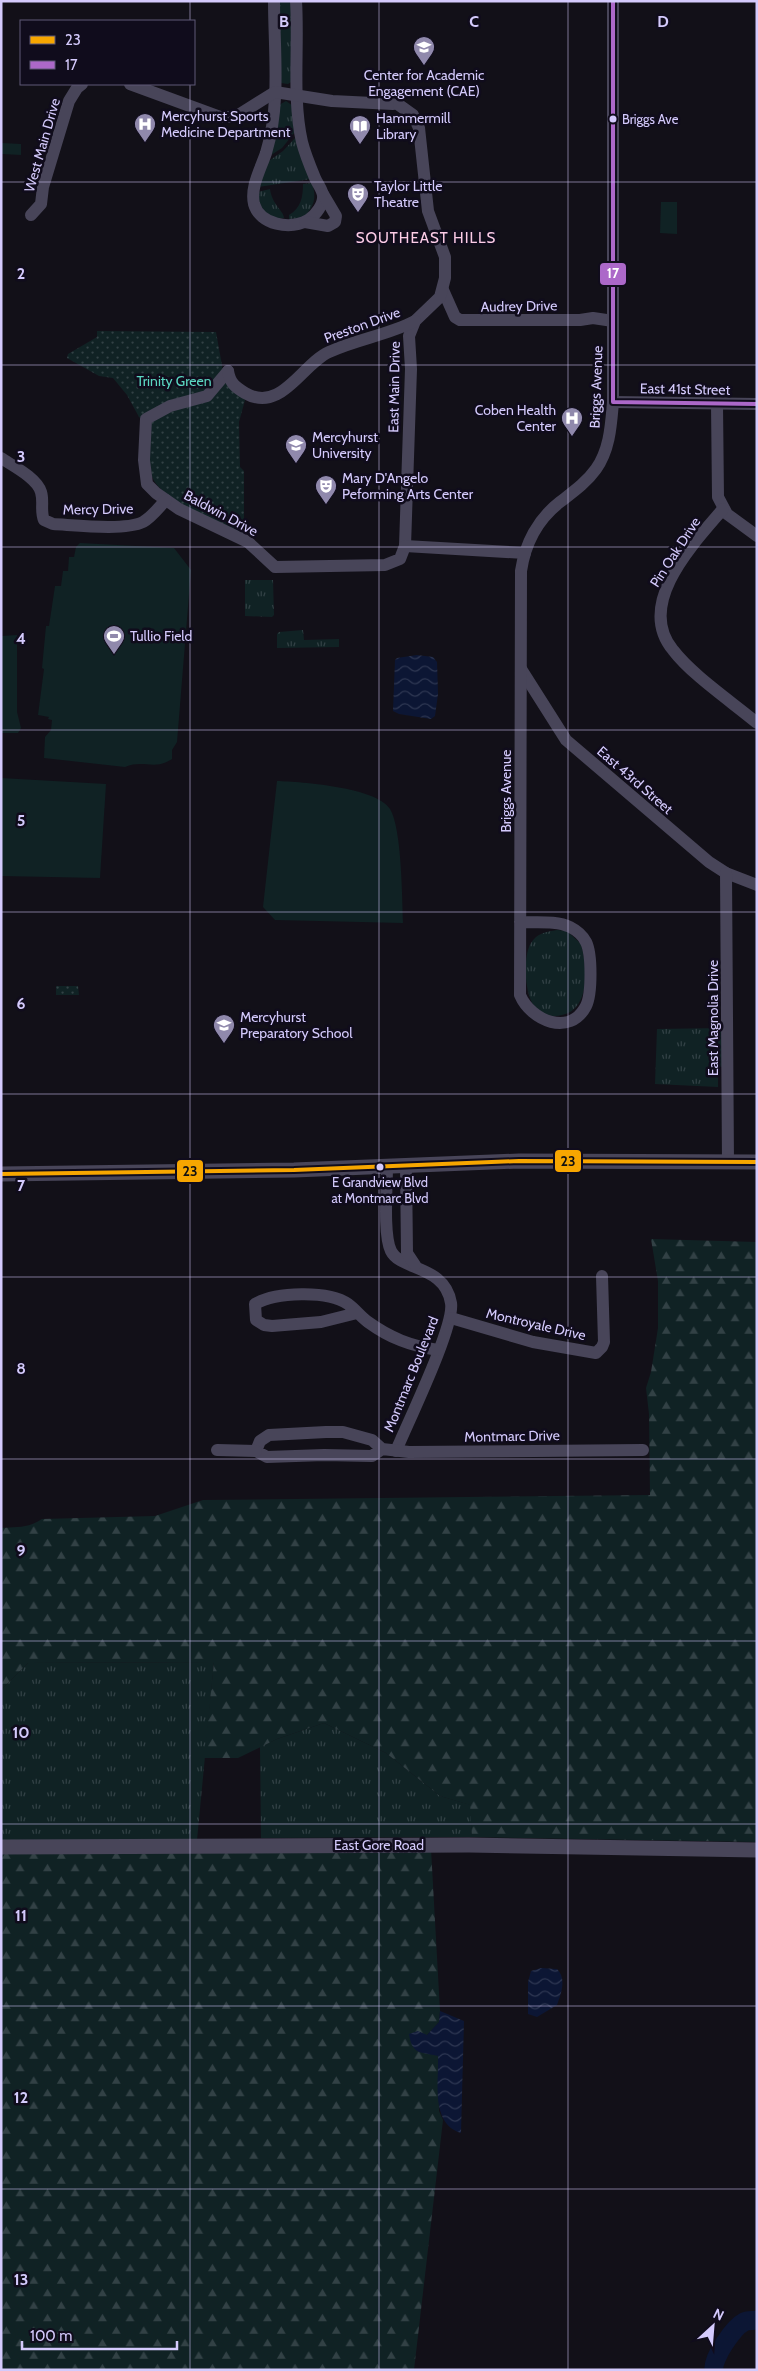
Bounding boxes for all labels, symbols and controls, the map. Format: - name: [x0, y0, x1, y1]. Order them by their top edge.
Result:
- text: B: [279, 12, 289, 31]
- text: C: [469, 12, 479, 31]
- text: D: [657, 12, 669, 31]
- legend: [20, 20, 195, 85]
- text: 23: [65, 31, 81, 49]
- school or university icon: Center for Academic Engagement (CAE): [412, 35, 436, 66]
- text: 17: [65, 56, 78, 74]
- place label: Center for Academic Engagement (CAE): [364, 66, 484, 100]
- street label: West Main Drive: [20, 96, 64, 194]
- place label: Mercyhurst Sports Medicine Department: [161, 107, 291, 141]
- place label: Hammermill Library: [376, 109, 451, 143]
- place label: Briggs Ave: [622, 111, 679, 127]
- hospital icon: Mercyhurst Sports Medicine Department: [133, 112, 157, 143]
- library icon: Hammermill Library: [348, 114, 372, 145]
- marker: Briggs Ave: [608, 114, 618, 124]
- place label: Taylor Little Theatre: [374, 177, 442, 211]
- theatre icon: Taylor Little Theatre: [346, 182, 370, 213]
- district label: SOUTHEAST HILLS: [356, 229, 496, 247]
- line badge: 17: [599, 262, 627, 286]
- text: 2: [17, 264, 25, 283]
- text: 17: [607, 264, 620, 282]
- street label: Audrey Drive: [481, 296, 557, 316]
- street label: Preston Drive: [321, 303, 403, 347]
- street label: East Main Drive: [384, 341, 404, 433]
- street label: Briggs Avenue: [586, 345, 606, 429]
- park label: Trinity Green: [136, 372, 212, 390]
- street label: East 41st Street: [640, 379, 731, 399]
- place label: Coben Health Center: [475, 401, 557, 435]
- hospital icon: Coben Health Center: [560, 406, 584, 437]
- place label: Mercyhurst University: [312, 428, 378, 462]
- school or university icon: Mercyhurst University: [284, 433, 308, 464]
- text: 3: [17, 447, 25, 466]
- place label: Mary D'Angelo Peforming Arts Center: [342, 469, 474, 503]
- theatre icon: Mary D'Angelo Peforming Arts Center: [314, 474, 338, 505]
- street label: Baldwin Drive: [181, 486, 261, 540]
- street label: Mercy Drive: [63, 499, 133, 519]
- street label: Pin Oak Drive: [646, 514, 704, 590]
- sports icon: Tullio Field: [102, 624, 126, 655]
- place label: Tullio Field: [130, 627, 192, 645]
- text: 4: [16, 629, 26, 648]
- street label: East 43rd Street: [593, 742, 677, 818]
- street label: Briggs Avenue: [497, 750, 515, 832]
- text: 5: [17, 811, 25, 830]
- street label: East Magnolia Drive: [704, 960, 722, 1076]
- text: 6: [17, 994, 26, 1013]
- place label: Mercyhurst Preparatory School: [240, 1008, 353, 1042]
- school or university icon: Mercyhurst Preparatory School: [212, 1013, 236, 1044]
- line badge: 23: [554, 1149, 582, 1173]
- text: 23: [561, 1152, 575, 1170]
- line badge: 23: [176, 1159, 204, 1183]
- text: 23: [183, 1162, 197, 1180]
- marker: E Grandview Blvd at Montmarc Blvd: [375, 1162, 385, 1172]
- place label: E Grandview Blvd at Montmarc Blvd: [331, 1174, 429, 1206]
- text: 7: [17, 1176, 26, 1195]
- street label: Montroyale Drive: [484, 1304, 588, 1344]
- street label: Montmarc Boulevard: [380, 1313, 442, 1435]
- text: 8: [16, 1359, 26, 1378]
- street label: Montmarc Drive: [464, 1426, 560, 1446]
- text: 9: [17, 1541, 26, 1560]
- text: 10: [12, 1723, 30, 1742]
- street label: East Gore Road: [334, 1836, 424, 1854]
- text: 11: [15, 1906, 27, 1925]
- text: 12: [14, 2088, 28, 2107]
- text: 13: [14, 2270, 28, 2289]
- north arrow: [688, 2301, 738, 2351]
- text: N: [710, 2304, 727, 2325]
- scale bar: [22, 2318, 178, 2350]
- text: 100 m: [30, 2327, 72, 2345]

